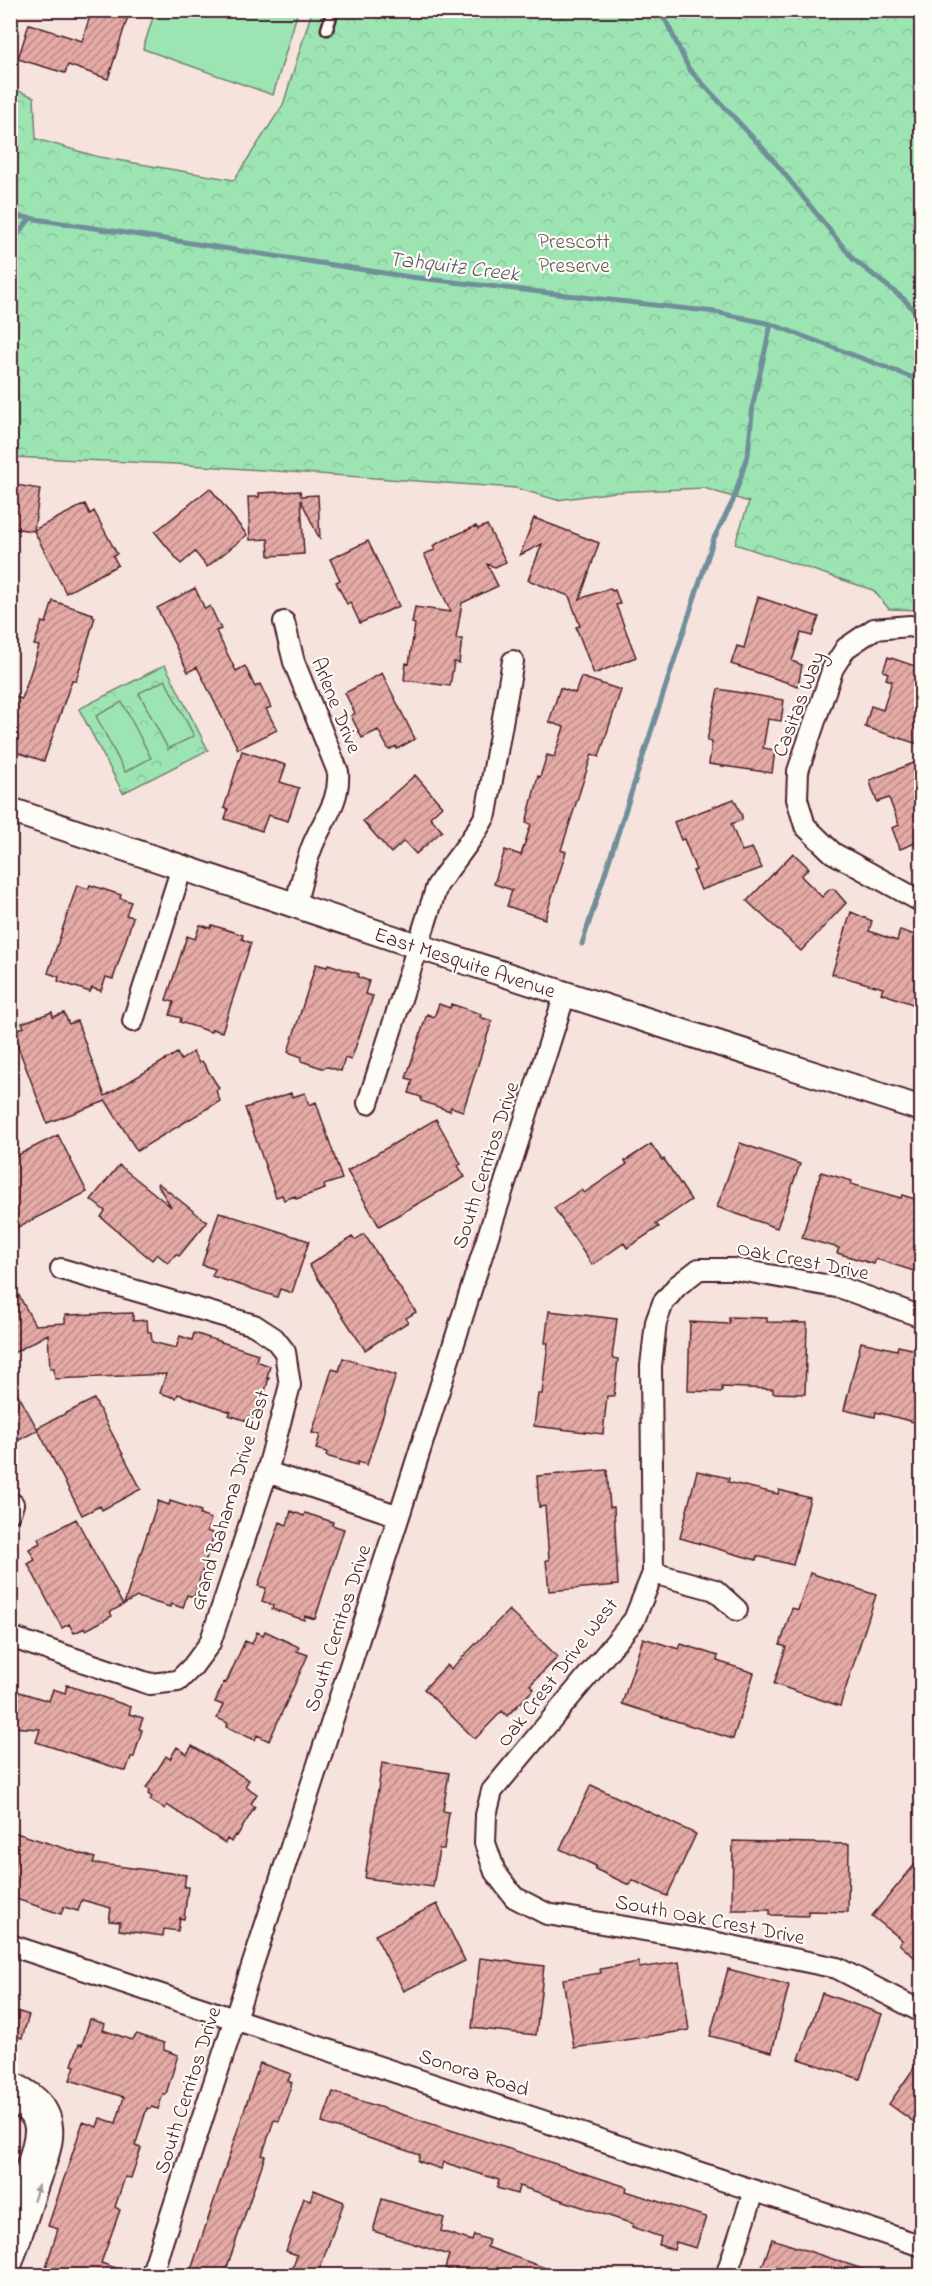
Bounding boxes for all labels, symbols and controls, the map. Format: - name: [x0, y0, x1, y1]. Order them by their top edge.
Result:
- park label: Prescott Preserve: [538, 228, 610, 282]
- water label: Tahquitz Creek: [387, 244, 522, 292]
- street label: Casitas Way: [766, 648, 836, 763]
- street label: Arlene Drive: [302, 653, 368, 759]
- street label: East Mesquite Avenue: [370, 920, 559, 1008]
- street label: South Cerritos Drive: [446, 1078, 528, 1253]
- street label: Oak Crest Drive: [734, 1234, 872, 1290]
- street label: Grand Bahama Drive East: [183, 1387, 279, 1614]
- street label: South Cerritos Drive: [298, 1541, 380, 1716]
- street label: Oak Crest Drive West: [491, 1592, 627, 1754]
- street label: South Oak Crest Drive: [612, 1888, 808, 1954]
- street label: South Cerritos Drive: [148, 2003, 230, 2178]
- street label: Sonora Road: [414, 2042, 533, 2106]
- one-way arrow: [31, 2184, 41, 2202]

